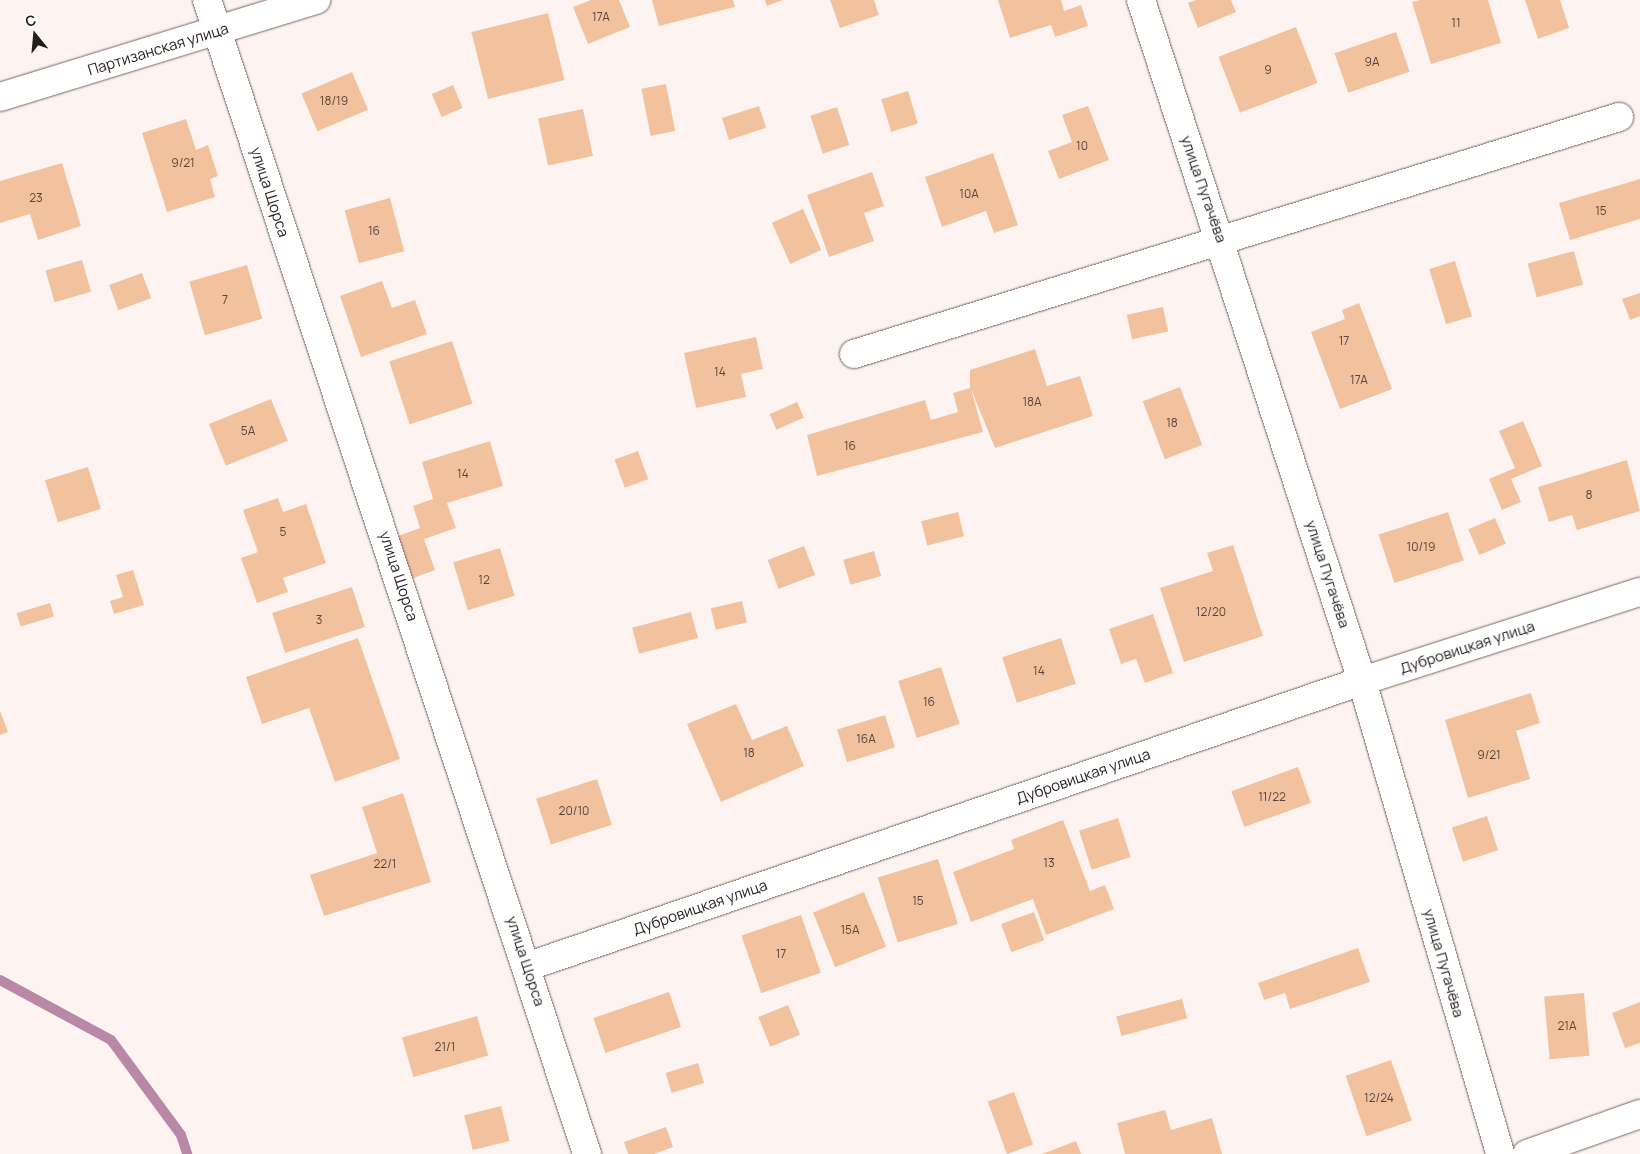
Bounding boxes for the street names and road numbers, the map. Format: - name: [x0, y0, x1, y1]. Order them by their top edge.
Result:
- street label: Партизанская улица: [85, 19, 231, 79]
- street label: улица Пугачёва: [1177, 133, 1231, 245]
- street label: улица Щорса: [247, 145, 293, 239]
- street label: улица Пугачёва: [1302, 518, 1354, 630]
- street label: улица Щорса: [376, 529, 422, 623]
- street label: Дубровицкая улица: [1397, 617, 1537, 677]
- street label: Дубровицкая улица: [1014, 745, 1152, 807]
- street label: Дубровицкая улица: [631, 876, 769, 938]
- street label: улица Пугачёва: [1420, 907, 1468, 1019]
- street label: улица Щорса: [503, 914, 549, 1008]

